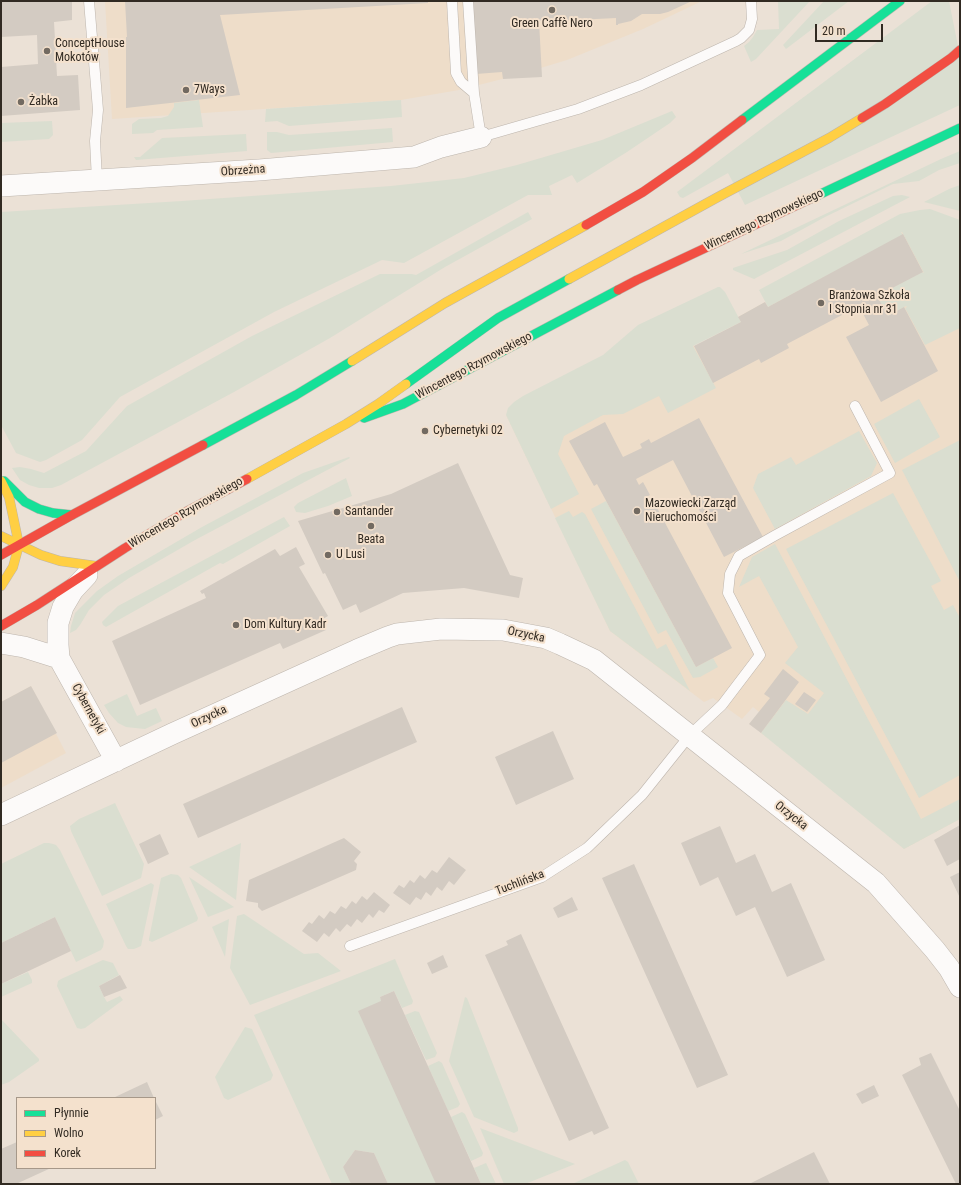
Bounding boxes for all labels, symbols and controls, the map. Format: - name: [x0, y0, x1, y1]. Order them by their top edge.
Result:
- marker: Green Caffè Nero: [547, 5, 557, 15]
- scale bar: [817, 16, 885, 42]
- place label: Green Caffè Nero: [511, 17, 593, 31]
- text: 20 m: [822, 24, 846, 38]
- place label: ConceptHouse Mokotów: [55, 37, 125, 65]
- marker: ConceptHouse Mokotów: [42, 46, 52, 56]
- place label: 7Ways: [194, 83, 225, 97]
- marker: 7Ways: [181, 85, 191, 95]
- place label: Żabka: [29, 95, 58, 109]
- marker: Żabka: [16, 97, 26, 107]
- street label: Obrzeżna: [220, 162, 266, 180]
- street label: Wincentego Rzymowskiego: [702, 186, 826, 254]
- place label: Branżowa Szkoła I Stopnia nr 31: [829, 289, 910, 317]
- marker: Branżowa Szkoła I Stopnia nr 31: [816, 298, 826, 308]
- street label: Wincentego Rzymowskiego: [414, 329, 534, 403]
- place label: Cybernetyki 02: [433, 424, 503, 438]
- marker: Cybernetyki 02: [420, 426, 430, 436]
- street label: Wincentego Rzymowskiego: [126, 474, 246, 552]
- place label: Mazowiecki Zarząd Nieruchomości: [645, 497, 736, 525]
- place label: Santander: [345, 505, 393, 519]
- marker: Mazowiecki Zarząd Nieruchomości: [632, 506, 642, 516]
- marker: Santander: [332, 507, 342, 517]
- marker: Beata: [366, 521, 376, 531]
- place label: Beata: [357, 533, 385, 547]
- place label: U Lusi: [336, 548, 365, 562]
- marker: U Lusi: [323, 550, 333, 560]
- place label: Dom Kultury Kadr: [244, 618, 326, 632]
- marker: Dom Kultury Kadr: [231, 620, 241, 630]
- street label: Orzycka: [506, 624, 546, 646]
- street label: Cybernetyki: [68, 681, 108, 737]
- street label: Orzycka: [189, 702, 229, 732]
- street label: Orzycka: [772, 799, 810, 833]
- street label: Tuchlińska: [494, 867, 546, 899]
- legend: [16, 1097, 156, 1169]
- text: Płynnie: [54, 1106, 89, 1120]
- text: Wolno: [54, 1126, 84, 1140]
- text: Korek: [54, 1146, 81, 1160]

